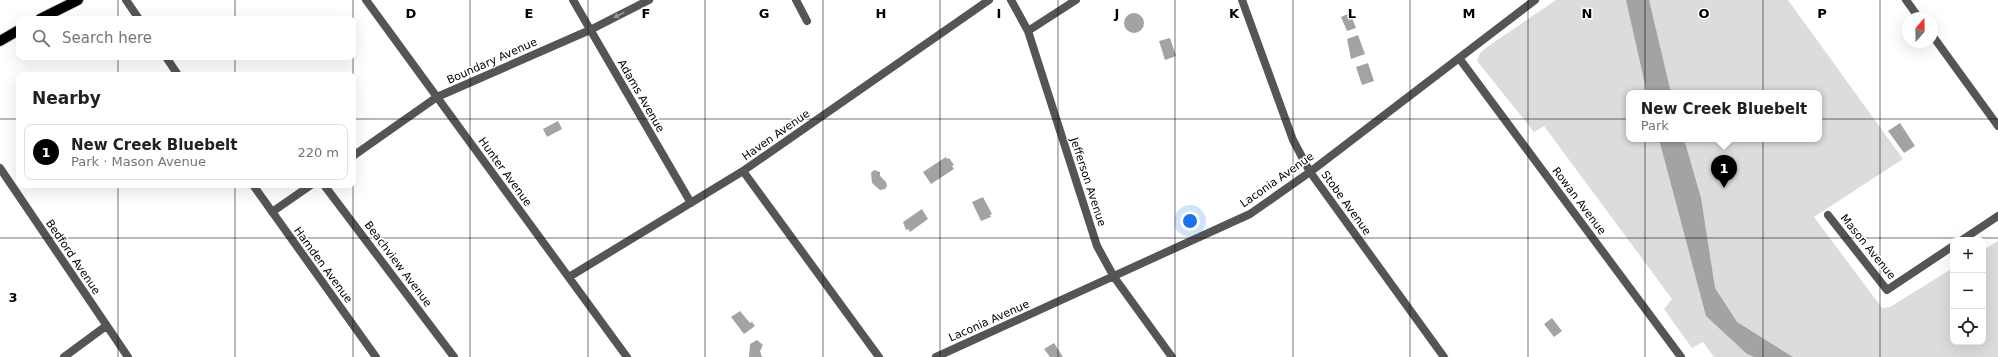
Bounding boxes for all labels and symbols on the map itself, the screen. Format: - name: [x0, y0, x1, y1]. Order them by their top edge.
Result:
- text: D: [406, 6, 417, 21]
- text: E: [525, 6, 533, 21]
- text: F: [642, 6, 650, 21]
- text: G: [759, 6, 769, 21]
- text: H: [876, 6, 886, 21]
- text: I: [997, 6, 1001, 21]
- text: J: [1114, 6, 1119, 21]
- text: K: [1229, 6, 1240, 21]
- text: L: [1348, 6, 1356, 21]
- text: M: [1463, 6, 1475, 21]
- text: N: [1582, 6, 1592, 21]
- text: O: [1698, 6, 1710, 21]
- text: P: [1817, 6, 1827, 21]
- one-way arrow: [614, 12, 625, 18]
- north arrow: [1902, 12, 1938, 48]
- street label: Boundary Avenue: [445, 35, 539, 87]
- street label: Adams Avenue: [615, 57, 667, 135]
- street label: Haven Avenue: [740, 107, 813, 163]
- street label: Hunter Avenue: [476, 135, 535, 209]
- street label: Jefferson Avenue: [1067, 135, 1109, 228]
- street label: Laconia Avenue: [1238, 150, 1316, 210]
- pin: 1: [1711, 155, 1737, 188]
- street label: Rowan Avenue: [1549, 165, 1609, 237]
- street label: Stobe Avenue: [1318, 168, 1374, 238]
- your location: [1180, 211, 1200, 231]
- street label: Mason Avenue: [1838, 212, 1898, 282]
- street label: Bedford Avenue: [43, 217, 103, 297]
- street label: Beachview Avenue: [362, 219, 435, 310]
- street label: Hamden Avenue: [291, 224, 355, 306]
- text: 3: [8, 290, 18, 305]
- street label: Laconia Avenue: [947, 297, 1031, 345]

